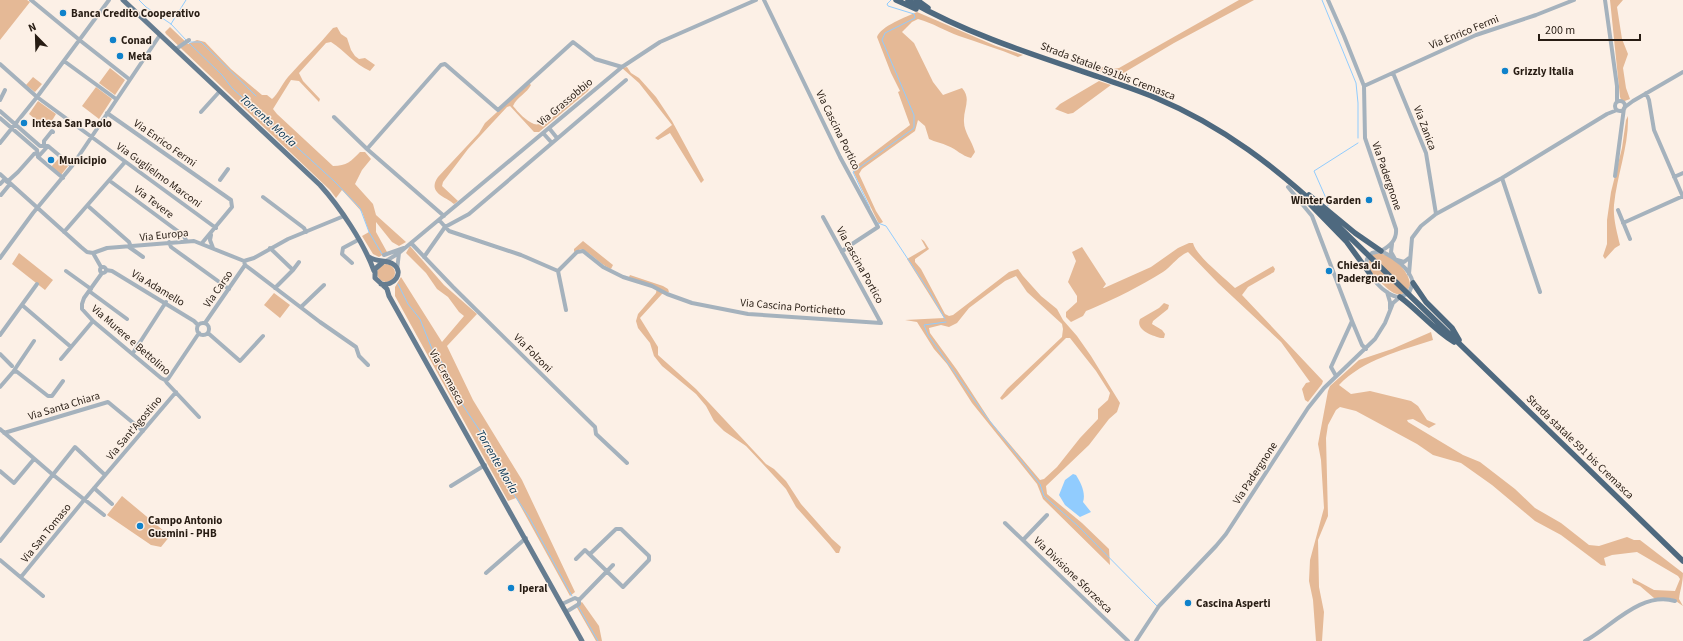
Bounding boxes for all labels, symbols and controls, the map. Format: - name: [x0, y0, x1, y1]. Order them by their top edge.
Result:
- place label: Banca Credito Cooperativo: [71, 6, 200, 21]
- marker: Banca Credito Cooperativo: [58, 8, 68, 18]
- street label: Via Enrico Fermi: [1427, 11, 1501, 53]
- north arrow: [16, 16, 56, 56]
- scale bar: [1539, 16, 1640, 42]
- text: N: [26, 19, 39, 36]
- text: 200 m: [1545, 22, 1575, 39]
- place label: Conad: [121, 33, 152, 48]
- marker: Conad: [108, 35, 118, 45]
- street label: Strada Statale 591bis Cremasca: [1038, 38, 1178, 104]
- place label: Meta: [128, 49, 152, 64]
- marker: Meta: [115, 51, 125, 61]
- place label: Grizzly Italia: [1513, 64, 1574, 79]
- marker: Grizzly Italia: [1500, 66, 1510, 76]
- street label: Via Grassobbio: [534, 74, 596, 130]
- street label: Via Cascina Portico: [812, 88, 864, 172]
- water label: Torrente Morla: [236, 91, 301, 152]
- street label: Via Zanica: [1410, 104, 1440, 152]
- place label: Intesa San Paolo: [32, 116, 112, 131]
- street label: Via Enrico Fermi: [130, 116, 200, 170]
- marker: Intesa San Paolo: [19, 118, 29, 128]
- street label: Via Guglielmo Marconi: [113, 139, 205, 211]
- street label: Via Padergnone: [1368, 140, 1406, 213]
- place label: Municipio: [59, 153, 107, 168]
- marker: Municipio: [46, 155, 56, 165]
- street label: Via Tevere: [131, 182, 178, 222]
- place label: Winter Garden: [1291, 193, 1361, 208]
- marker: Winter Garden: [1364, 195, 1374, 205]
- street label: Via cascina Portico: [833, 224, 887, 306]
- street label: Via Europa: [139, 225, 189, 245]
- place label: Chiesa di Padergnone: [1337, 258, 1396, 286]
- street label: Via Adamello: [128, 266, 188, 310]
- marker: Chiesa di Padergnone: [1324, 266, 1334, 276]
- street label: Via Carso: [200, 267, 236, 311]
- street label: Via Cascina Portichetto: [740, 295, 846, 319]
- street label: Via Murere e Bettolino: [88, 301, 174, 379]
- street label: Via Folzoni: [510, 330, 556, 376]
- street label: Via Cremasca: [426, 347, 468, 407]
- street label: Via Santa Chiara: [26, 388, 102, 424]
- street label: Strada statale 591 bis Cremasca: [1523, 391, 1637, 503]
- street label: Via Sant'Agostino: [103, 393, 165, 463]
- water label: Torrente Morla: [472, 427, 523, 498]
- street label: Via Padergnone: [1229, 438, 1281, 507]
- street label: Via San Tomaso: [17, 500, 75, 566]
- place label: Campo Antonio Gusmini - PHB: [148, 513, 222, 541]
- marker: Campo Antonio Gusmini - PHB: [135, 521, 145, 531]
- street label: Via Divisione Sforzesca: [1030, 533, 1116, 617]
- place label: Iperal: [519, 581, 548, 596]
- marker: Iperal: [506, 583, 516, 593]
- place label: Cascina Asperti: [1196, 596, 1271, 611]
- marker: Cascina Asperti: [1183, 598, 1193, 608]

